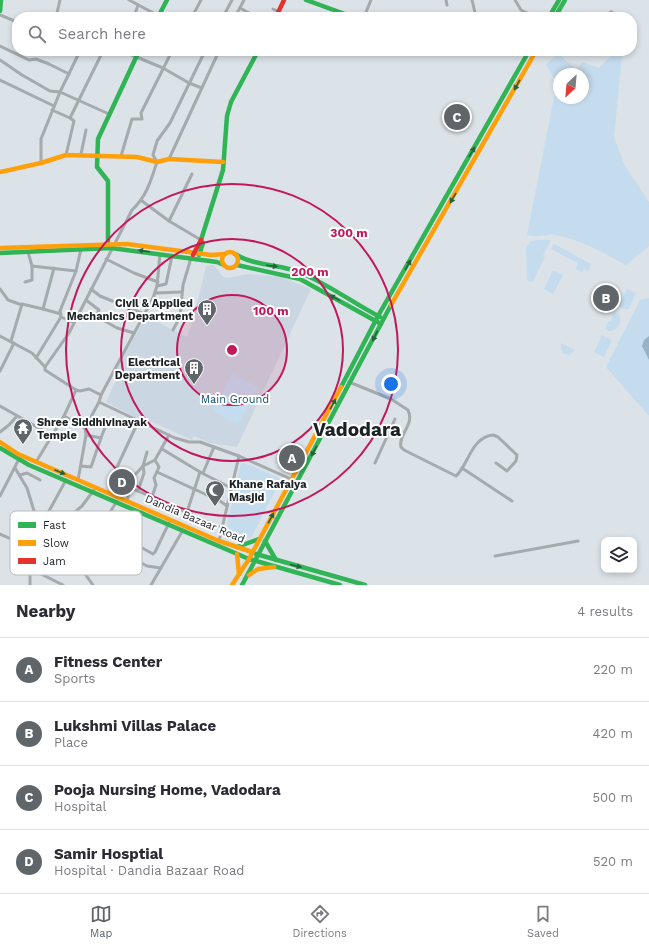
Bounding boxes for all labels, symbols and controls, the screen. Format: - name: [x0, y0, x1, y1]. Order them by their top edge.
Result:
- search box: [12, 12, 637, 56]
- icon: search: [26, 23, 48, 45]
- text: Search here: [58, 25, 146, 43]
- north arrow: [553, 68, 589, 104]
- one-way arrow: [513, 79, 520, 91]
- pin: C: [444, 102, 470, 132]
- one-way arrow: [468, 146, 475, 158]
- one-way arrow: [449, 192, 456, 204]
- text: 300 m: [330, 226, 368, 240]
- one-way arrow: [138, 248, 150, 254]
- one-way arrow: [405, 259, 411, 271]
- one-way arrow: [266, 262, 278, 269]
- text: 200 m: [291, 265, 329, 279]
- pin: B: [593, 283, 619, 313]
- one-way arrow: [329, 295, 340, 301]
- place label: Civil & Applied Mechanics Department: [67, 297, 193, 323]
- building icon: Civil & Applied Mechanics Department: [196, 298, 218, 326]
- text: 100 m: [253, 304, 289, 318]
- one-way arrow: [372, 330, 378, 341]
- centre of rings: [225, 343, 239, 357]
- place label: Electrical Department: [115, 356, 180, 382]
- building icon: Electrical Department: [183, 357, 205, 385]
- your location: [381, 374, 401, 394]
- park label: Main Ground: [201, 393, 269, 406]
- one-way arrow: [330, 398, 336, 410]
- place label: Shree Siddhivinayak Temple: [37, 416, 147, 442]
- temple icon: Shree Siddhivinayak Temple: [12, 417, 34, 445]
- district label: Vadodara: [313, 418, 401, 441]
- pin: A: [279, 443, 305, 473]
- one-way arrow: [311, 445, 317, 456]
- pin: D: [109, 467, 135, 497]
- one-way arrow: [54, 469, 65, 475]
- place label: Khane Rafaiya Masjid: [229, 478, 307, 504]
- mosque icon: Khane Rafaiya Masjid: [204, 479, 226, 507]
- street label: Dandia Bazaar Road: [143, 492, 247, 546]
- legend: [10, 511, 142, 575]
- one-way arrow: [267, 512, 274, 524]
- text: Fast: [43, 519, 66, 532]
- text: Slow: [43, 537, 69, 550]
- map controls: [601, 537, 637, 573]
- button: layers: [601, 537, 637, 573]
- text: Jam: [43, 555, 66, 568]
- one-way arrow: [290, 563, 302, 569]
- text: Nearby: [16, 601, 75, 621]
- text: 4 results: [577, 604, 633, 619]
- text: Fitness Center: [54, 653, 162, 671]
- text: A: [25, 662, 33, 677]
- text: 220 m: [593, 662, 633, 677]
- text: Sports: [54, 671, 95, 686]
- text: Lukshmi Villas Palace: [54, 717, 216, 735]
- text: B: [25, 726, 33, 741]
- text: 420 m: [593, 726, 633, 741]
- text: Place: [54, 735, 88, 750]
- text: Pooja Nursing Home, Vadodara: [54, 781, 281, 799]
- text: C: [25, 790, 33, 805]
- text: 500 m: [592, 790, 633, 805]
- text: Hospital: [54, 799, 106, 814]
- text: Samir Hosptial: [54, 845, 163, 863]
- text: D: [24, 854, 34, 869]
- text: 520 m: [593, 854, 633, 869]
- text: Hospital · Dandia Bazaar Road: [54, 863, 244, 878]
- tab: Map: [90, 903, 112, 940]
- tab: Directions: [293, 903, 347, 940]
- tab: Saved: [527, 903, 559, 940]

